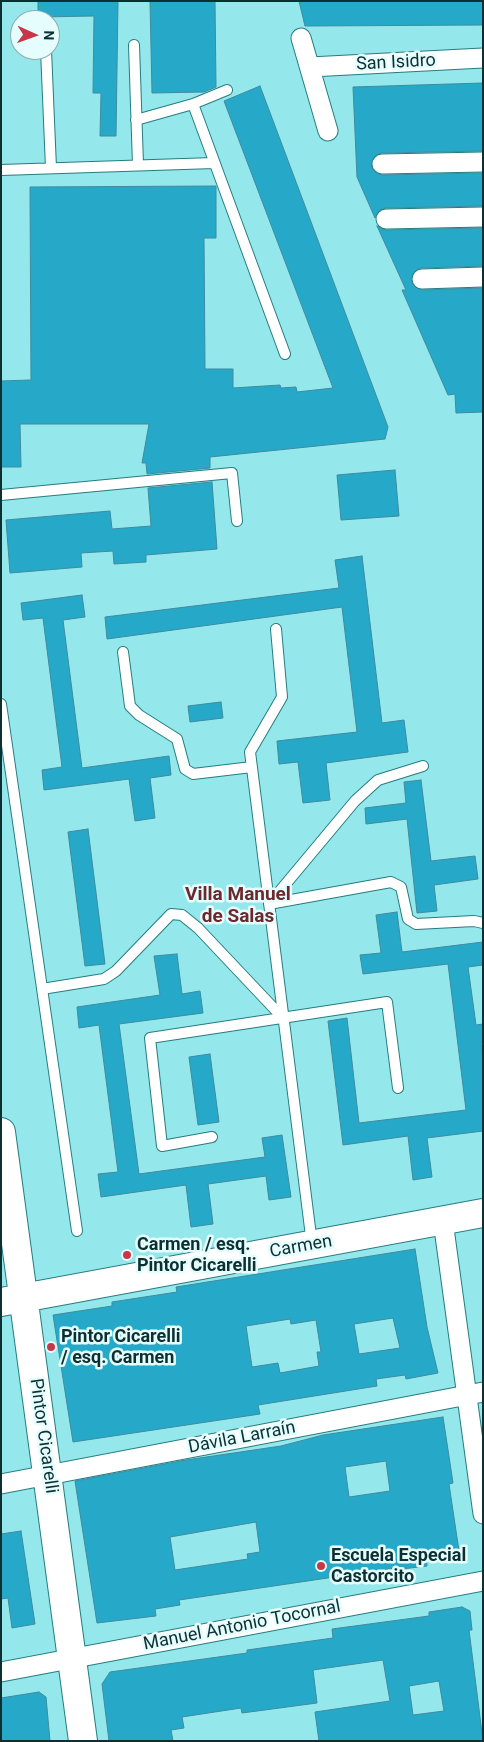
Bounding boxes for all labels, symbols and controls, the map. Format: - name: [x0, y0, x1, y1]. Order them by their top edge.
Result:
- north arrow: [10, 10, 60, 60]
- text: N: [41, 30, 57, 41]
- street label: San Isidro: [356, 50, 436, 76]
- district label: Villa Manuel de Salas: [185, 884, 291, 928]
- street label: Carmen: [268, 1231, 334, 1263]
- place label: Carmen / esq. Pintor Cicarelli: [137, 1234, 257, 1276]
- marker: Carmen / esq. Pintor Cicarelli: [121, 1249, 133, 1261]
- place label: Pintor Cicarelli / esq. Carmen: [61, 1326, 181, 1368]
- marker: Pintor Cicarelli / esq. Carmen: [45, 1341, 57, 1353]
- street label: Pintor Cicarelli: [24, 1377, 62, 1495]
- street label: Dávila Larraín: [187, 1417, 297, 1459]
- place label: Escuela Especial Castorcito: [331, 1545, 466, 1588]
- marker: Escuela Especial Castorcito: [315, 1560, 327, 1572]
- street label: Manuel Antonio Tocornal: [142, 1596, 342, 1656]

